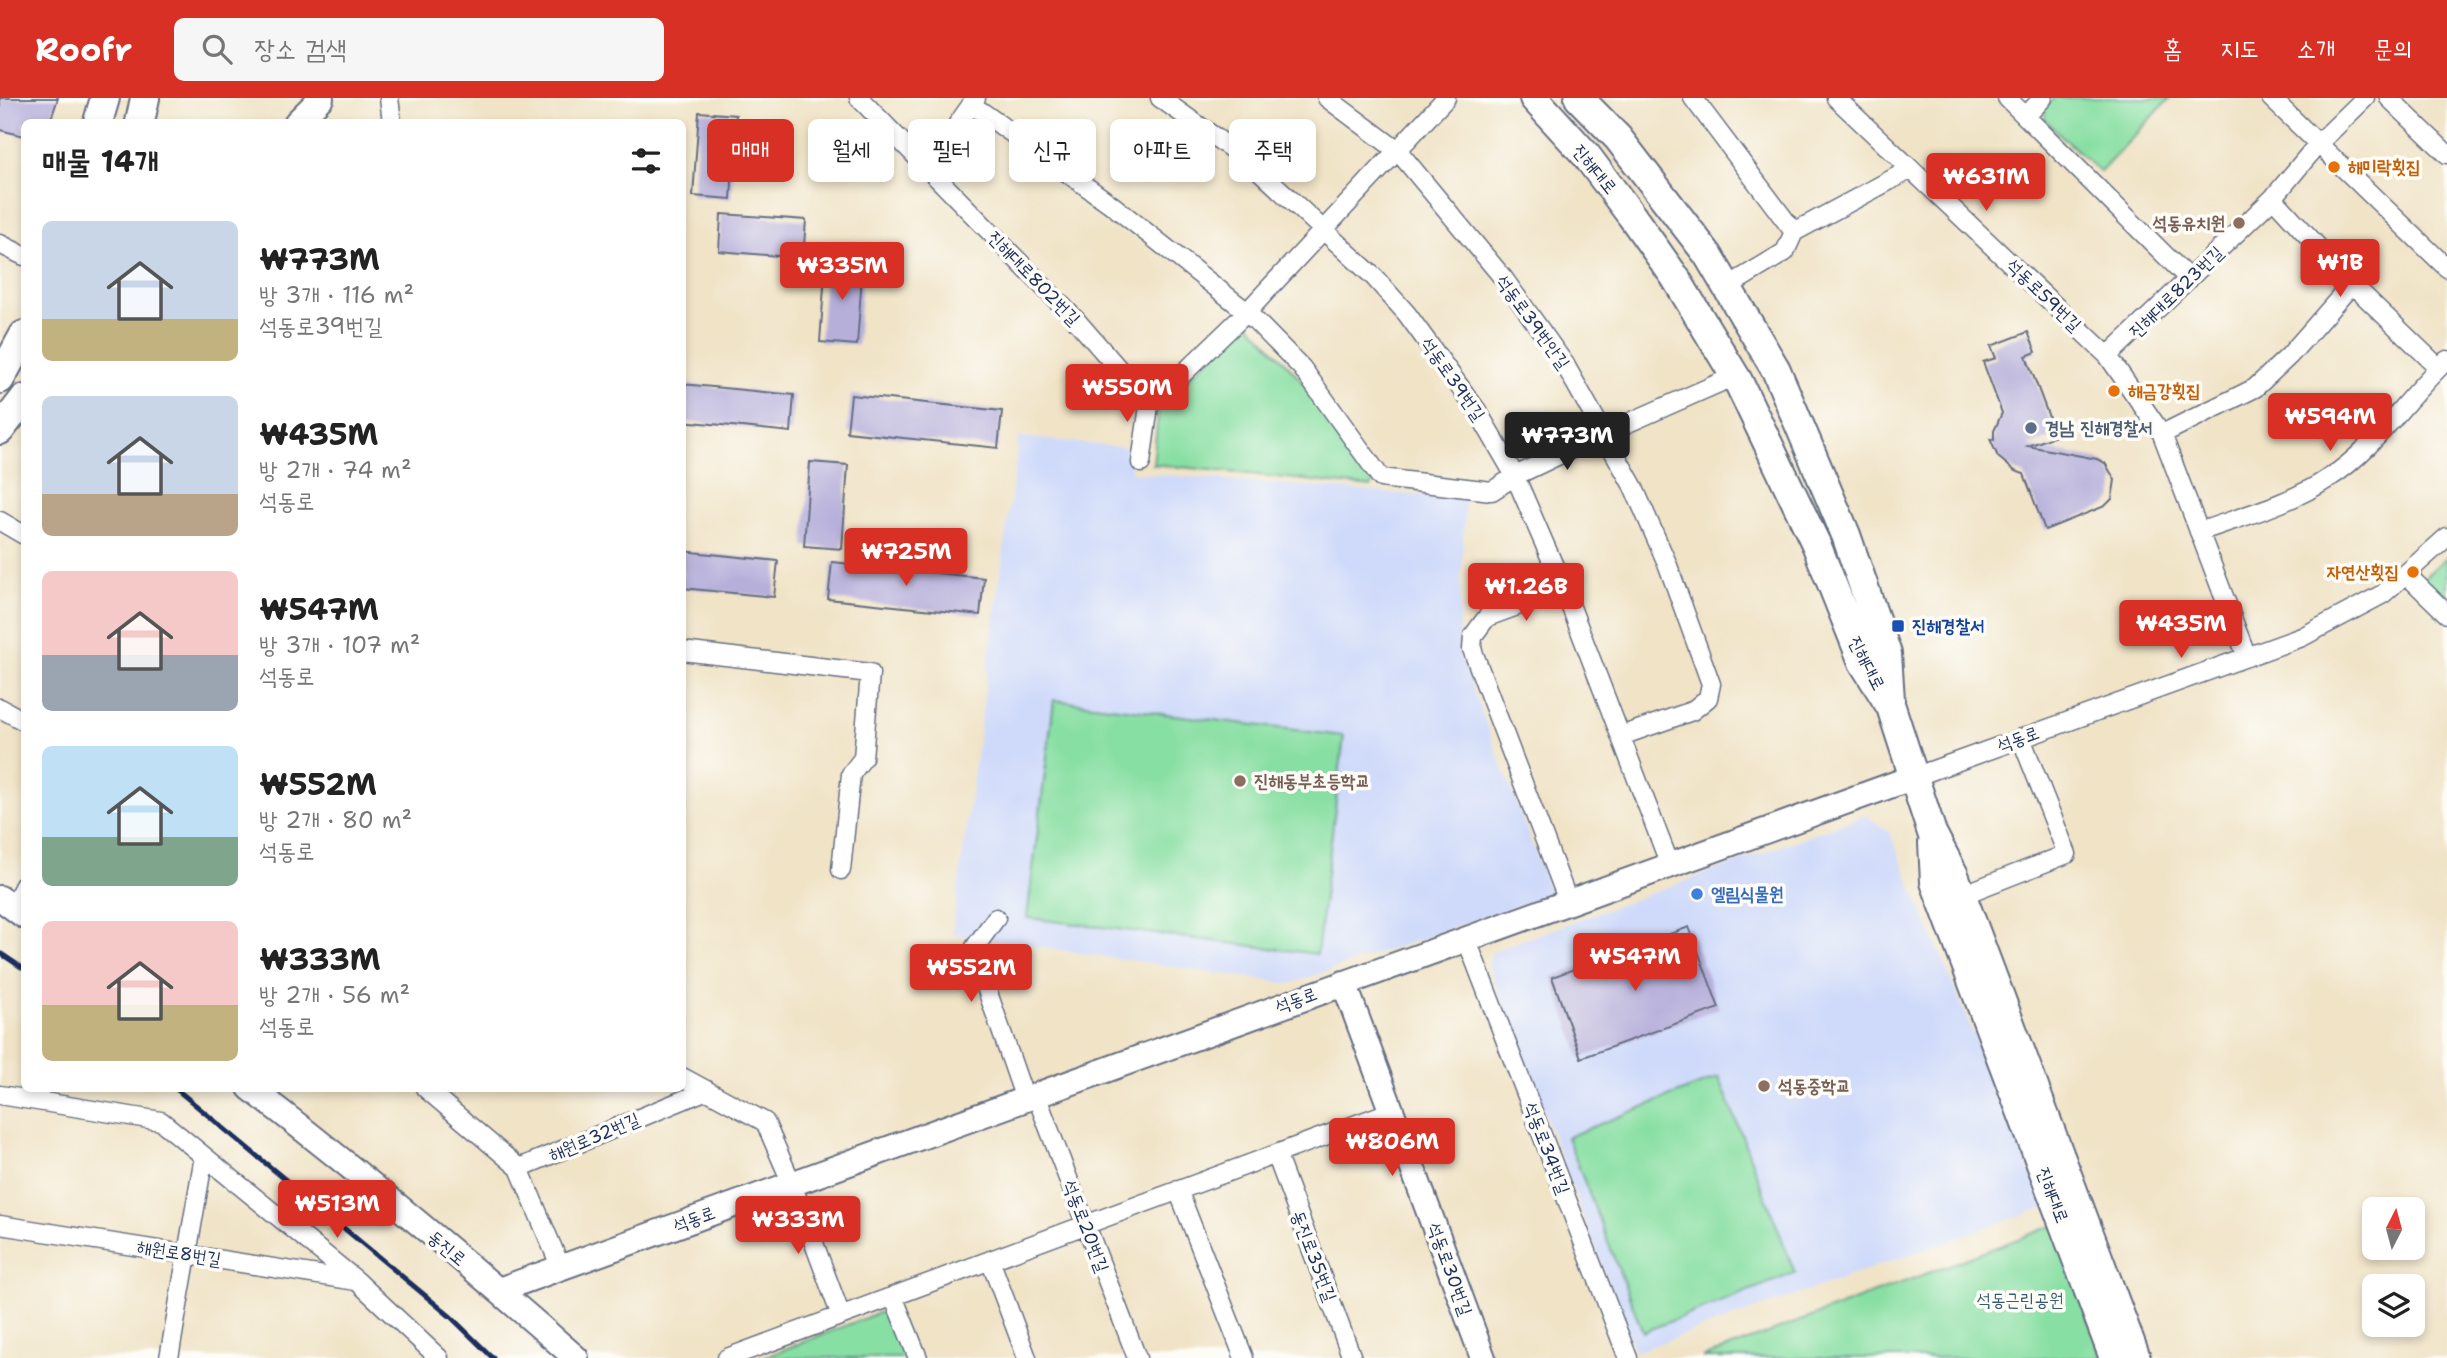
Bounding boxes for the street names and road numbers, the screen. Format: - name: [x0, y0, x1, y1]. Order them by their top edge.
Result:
- street label: 진해대로: [1567, 139, 1623, 199]
- street label: 진해대로802번길: [983, 225, 1086, 331]
- street label: 진해대로823번길: [2124, 240, 2229, 343]
- street label: 석동로59번길: [2001, 253, 2087, 337]
- street label: 석동로39번안길: [1491, 270, 1576, 374]
- street label: 석동로39번길: [1415, 333, 1491, 426]
- street label: 진해대로: [1843, 632, 1891, 694]
- street label: 석동로: [1993, 720, 2043, 758]
- street label: 석동로: [1271, 981, 1321, 1019]
- street label: 석동로34번길: [1518, 1098, 1576, 1198]
- street label: 해원로32번길: [545, 1107, 644, 1167]
- street label: 진해대로: [2031, 1164, 2075, 1226]
- street label: 석동로20번길: [1057, 1176, 1115, 1276]
- street label: 석동로: [669, 1200, 719, 1238]
- street label: 동진로35번길: [1286, 1207, 1343, 1305]
- street label: 석동로30번길: [1422, 1219, 1478, 1319]
- street label: 동진로: [423, 1225, 471, 1271]
- street label: 해원로8번길: [135, 1234, 223, 1272]

